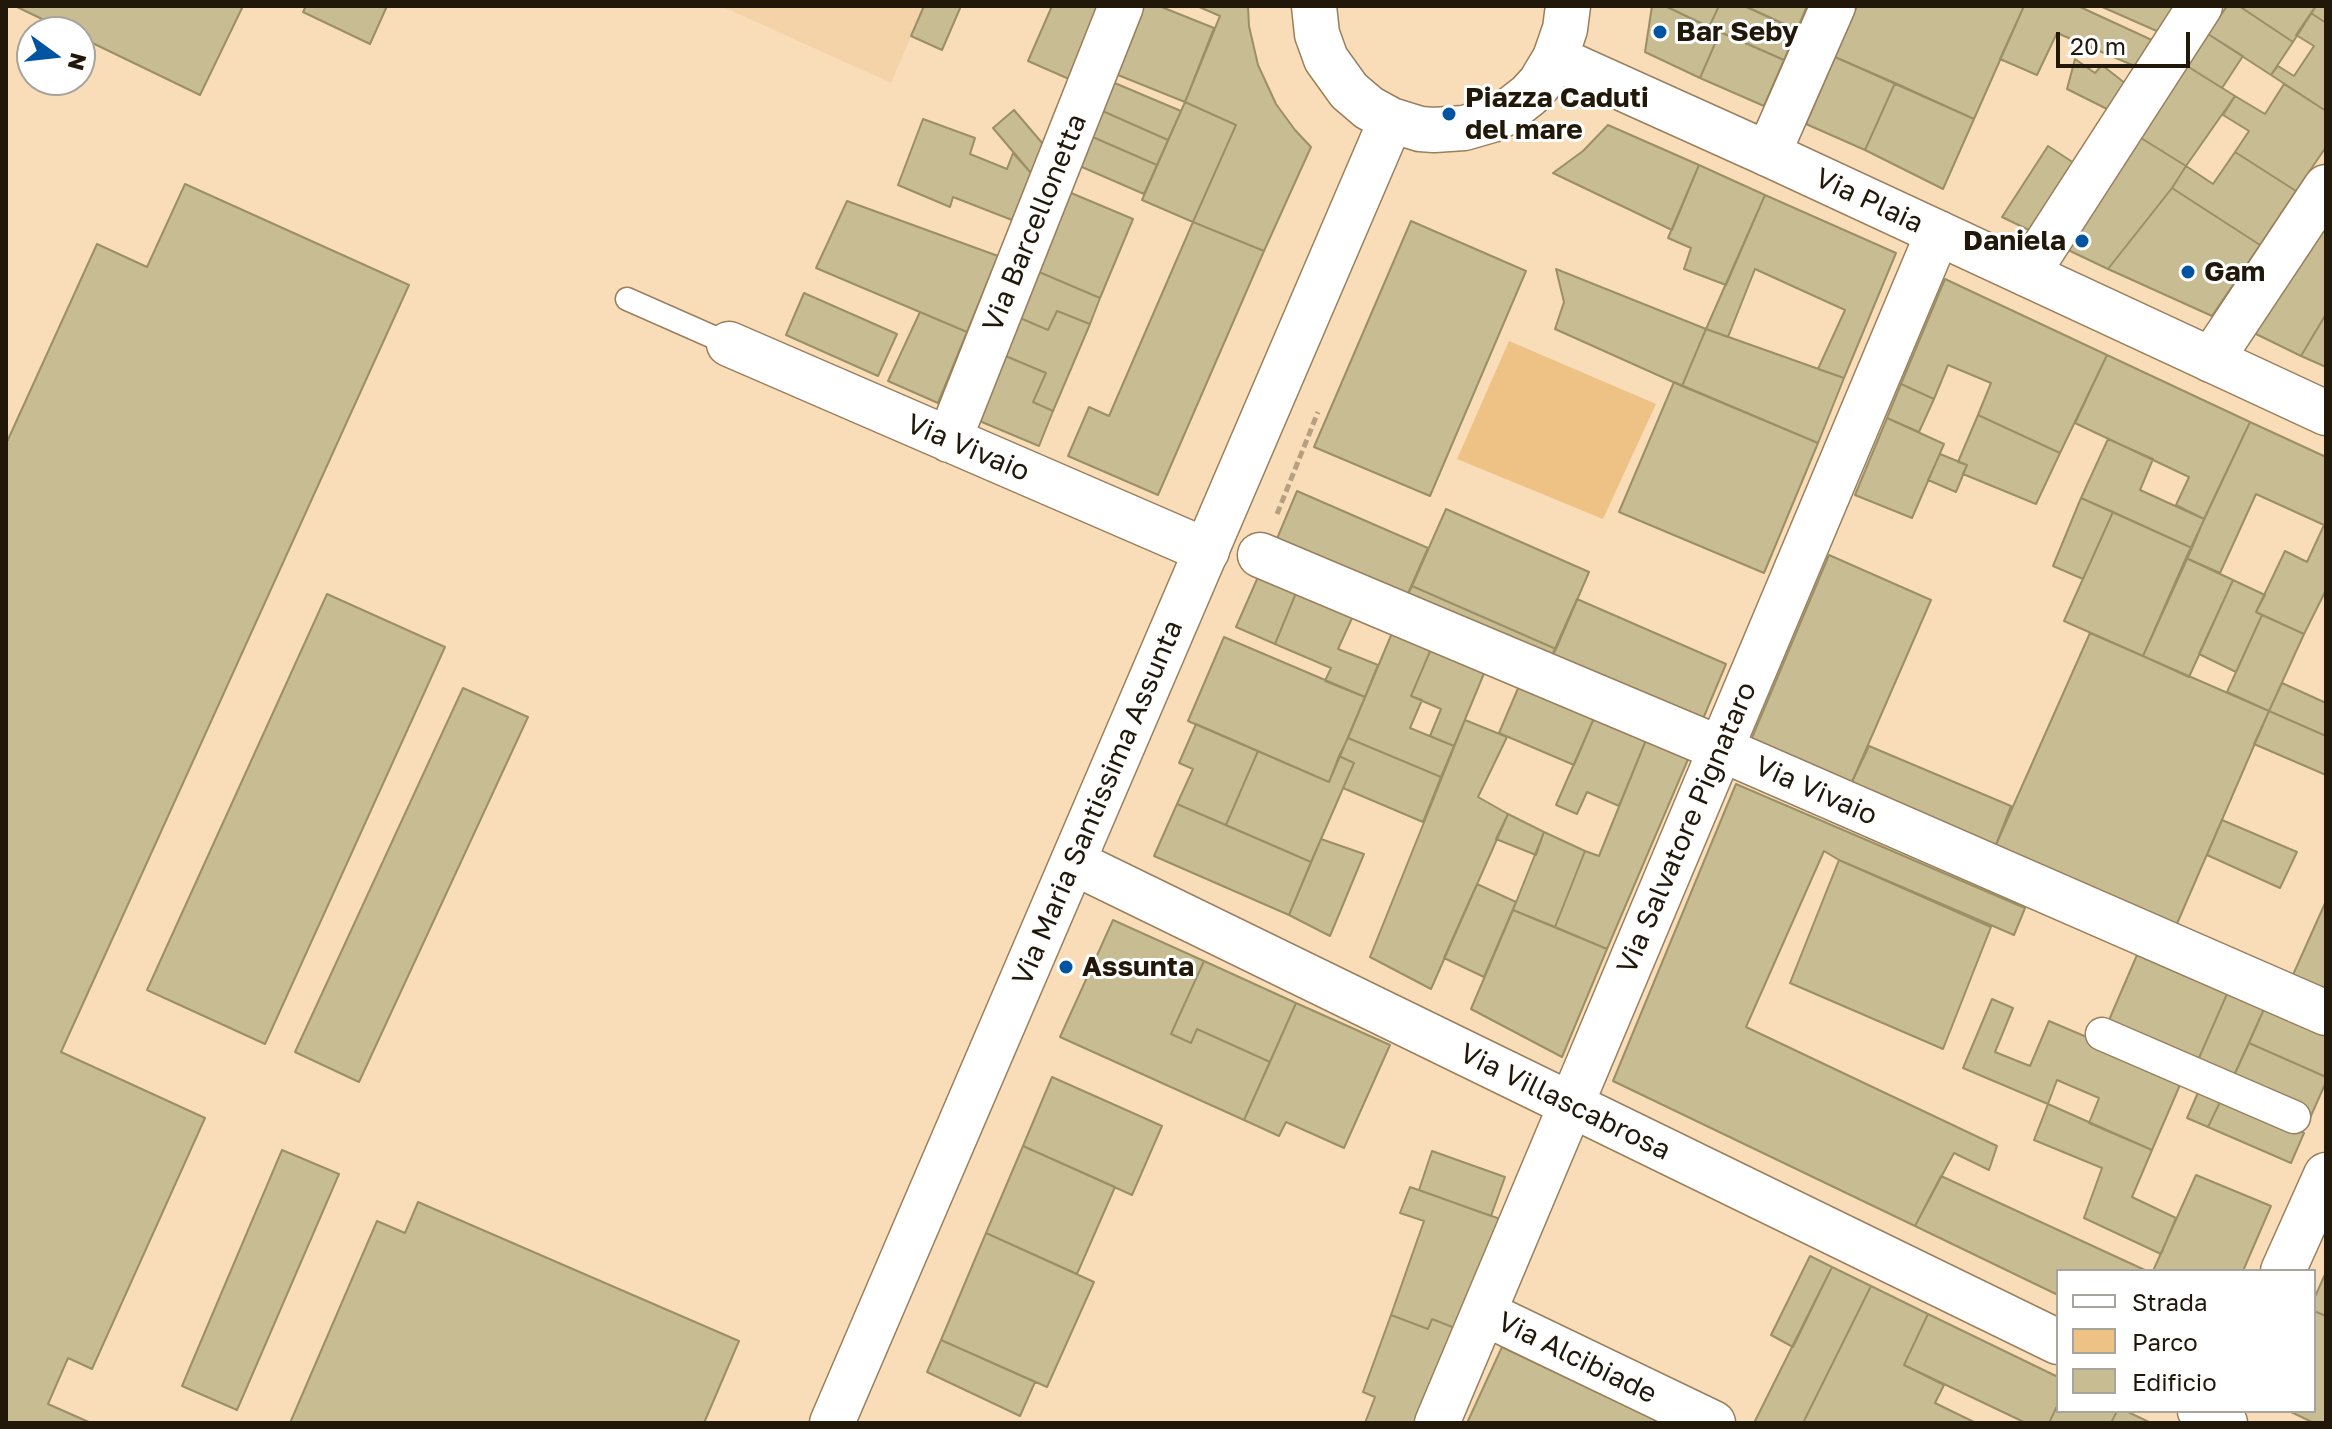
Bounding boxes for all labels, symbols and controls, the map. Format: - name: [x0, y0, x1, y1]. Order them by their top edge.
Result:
- place label: Bar Seby: [1676, 15, 1799, 49]
- north arrow: [16, 16, 96, 96]
- scale bar: [2060, 16, 2194, 66]
- marker: Bar Seby: [1651, 23, 1669, 41]
- text: 20 m: [2070, 31, 2126, 60]
- text: N: [63, 50, 93, 73]
- place label: Piazza Caduti del mare: [1465, 81, 1649, 147]
- marker: Piazza Caduti del mare: [1440, 105, 1458, 123]
- street label: Via Barcellonetta: [976, 109, 1094, 337]
- street label: Via Plaia: [1810, 161, 1928, 241]
- place label: Daniela: [1963, 224, 2066, 258]
- marker: Daniela: [2073, 232, 2091, 250]
- place label: Gam: [2204, 255, 2265, 289]
- marker: Gam: [2179, 263, 2197, 281]
- street label: Via Vivaio: [901, 407, 1035, 489]
- street label: Via Maria Santissima Assunta: [1006, 615, 1190, 991]
- street label: Via Salvatore Pignataro: [1610, 677, 1764, 979]
- street label: Via Vivaio: [1750, 749, 1882, 833]
- place label: Assunta: [1082, 950, 1194, 984]
- marker: Assunta: [1057, 958, 1075, 976]
- street label: Via Villascabrosa: [1454, 1036, 1676, 1168]
- legend: [2056, 1269, 2316, 1413]
- text: Strada: [2132, 1287, 2207, 1316]
- street label: Via Alcibiade: [1492, 1305, 1662, 1411]
- text: Parco: [2132, 1327, 2198, 1356]
- text: Edificio: [2132, 1367, 2217, 1396]

